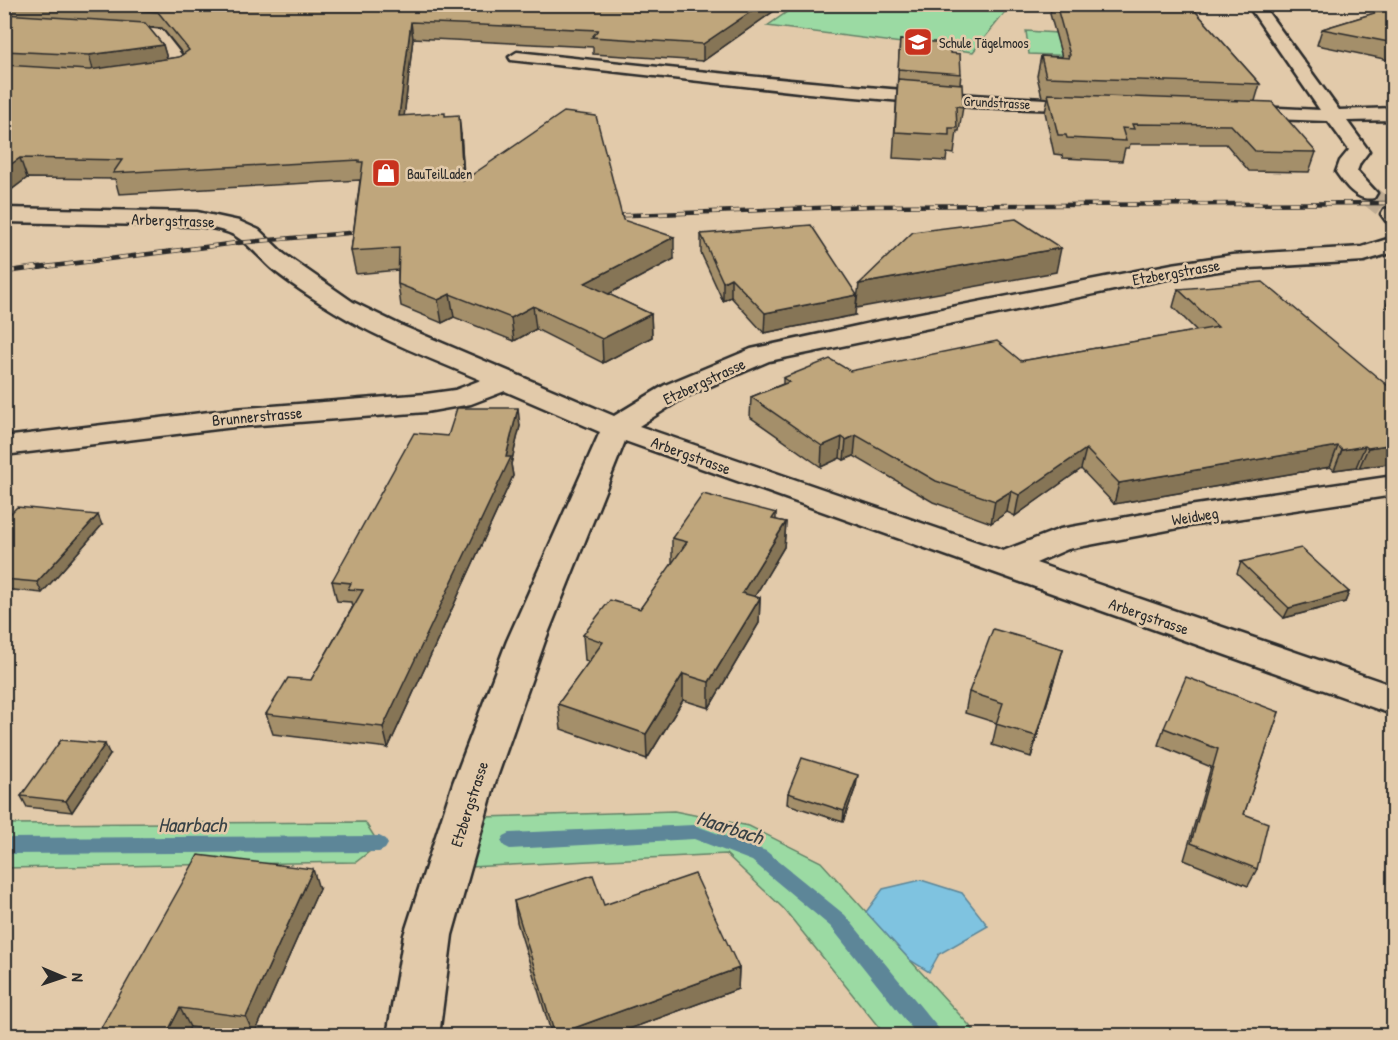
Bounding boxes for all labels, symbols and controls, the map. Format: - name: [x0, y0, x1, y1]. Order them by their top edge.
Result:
- school or university icon: Schule Tägelmoos: [902, 26, 934, 58]
- place label: Schule Tägelmoos: [939, 33, 1029, 53]
- street label: Grundstrasse: [963, 91, 1031, 113]
- shop icon: BauTeilLaden: [370, 157, 402, 189]
- place label: BauTeilLaden: [407, 164, 472, 183]
- street label: Arbergstrasse: [131, 208, 215, 232]
- street label: Etzbergstrasse: [1131, 253, 1222, 291]
- street label: Etzbergstrasse: [659, 352, 749, 410]
- street label: Brunnerstrasse: [211, 401, 304, 431]
- street label: Arbergstrasse: [648, 430, 734, 480]
- street label: Weidweg: [1170, 501, 1220, 531]
- street label: Arbergstrasse: [1106, 592, 1192, 640]
- street label: Etzbergstrasse: [445, 758, 493, 849]
- water label: Haarbach: [693, 803, 768, 852]
- water label: Haarbach: [158, 810, 227, 839]
- north arrow: [33, 947, 93, 1007]
- text: N: [67, 973, 89, 983]

